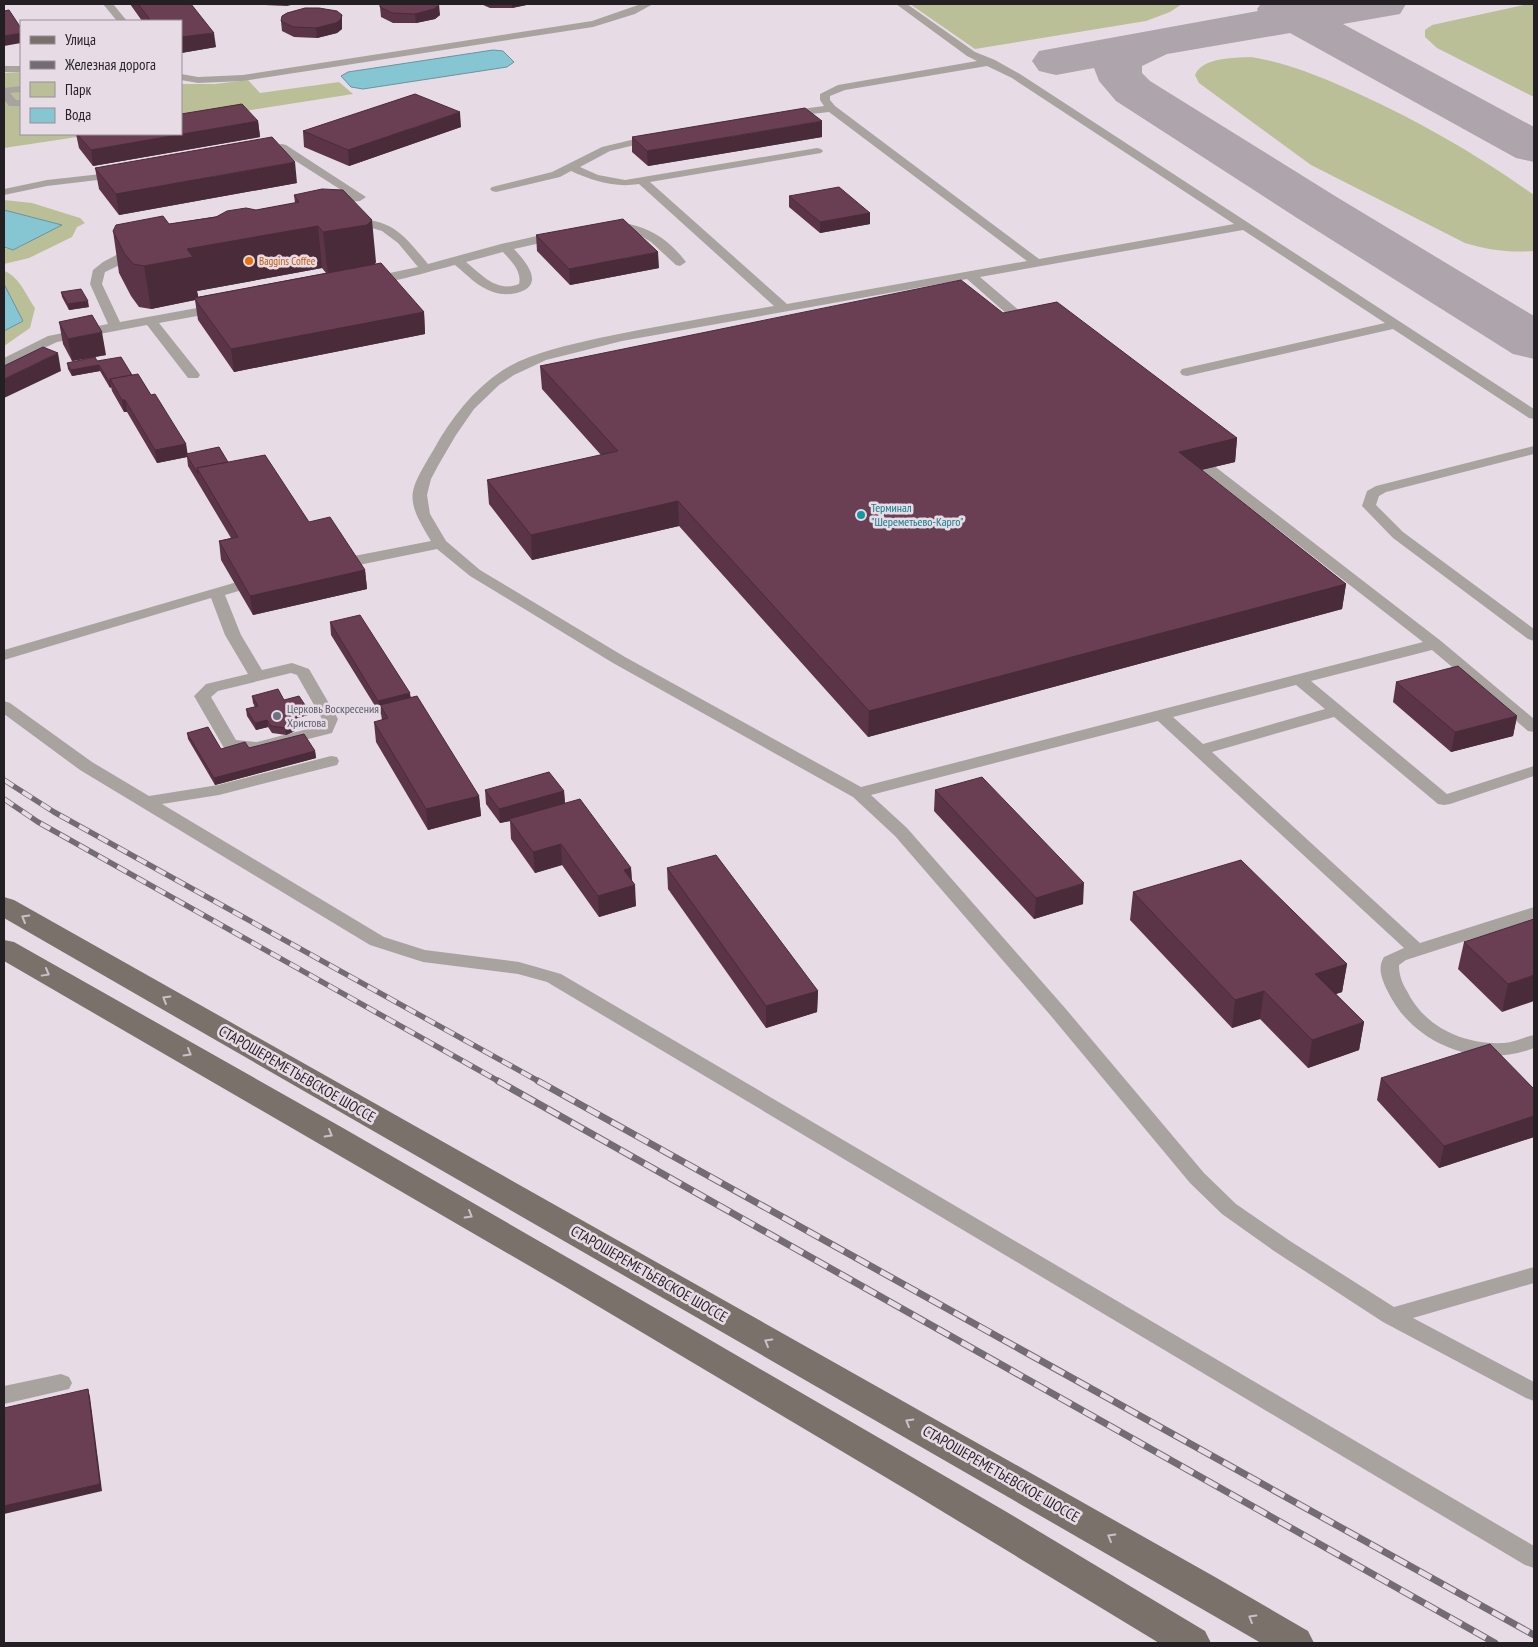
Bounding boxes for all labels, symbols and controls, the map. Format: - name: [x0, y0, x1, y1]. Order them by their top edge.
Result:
- legend: [20, 20, 182, 135]
- text: Улица: [65, 30, 96, 49]
- text: Железная дорога: [64, 55, 156, 74]
- text: Парк: [65, 80, 91, 99]
- text: Вода: [65, 105, 91, 124]
- place label: Baggins Coffee: [259, 254, 316, 268]
- marker: Baggins Coffee: [243, 255, 255, 267]
- place label: Терминал "Шереметьево-Карго": [871, 500, 963, 529]
- marker: Терминал "Шереметьево-Карго": [855, 509, 867, 521]
- place label: Церковь Воскресения Христова: [287, 701, 379, 730]
- marker: Церковь Воскресения Христова: [271, 710, 283, 722]
- one-way arrow: [22, 914, 31, 924]
- one-way arrow: [41, 967, 50, 977]
- one-way arrow: [163, 996, 172, 1006]
- street label: СТАРОШЕРЕМЕТЬЕВСКОЕ ШОССЕ: [216, 1021, 379, 1126]
- one-way arrow: [183, 1046, 192, 1056]
- one-way arrow: [323, 1127, 332, 1137]
- one-way arrow: [464, 1209, 473, 1219]
- street label: СТАРОШЕРЕМЕТЬЕВСКОЕ ШОССЕ: [568, 1221, 731, 1326]
- one-way arrow: [764, 1338, 773, 1348]
- one-way arrow: [905, 1418, 914, 1428]
- street label: СТАРОШЕРЕМЕТЬЕВСКОЕ ШОССЕ: [920, 1421, 1083, 1526]
- one-way arrow: [1108, 1533, 1117, 1543]
- one-way arrow: [1248, 1615, 1257, 1625]

